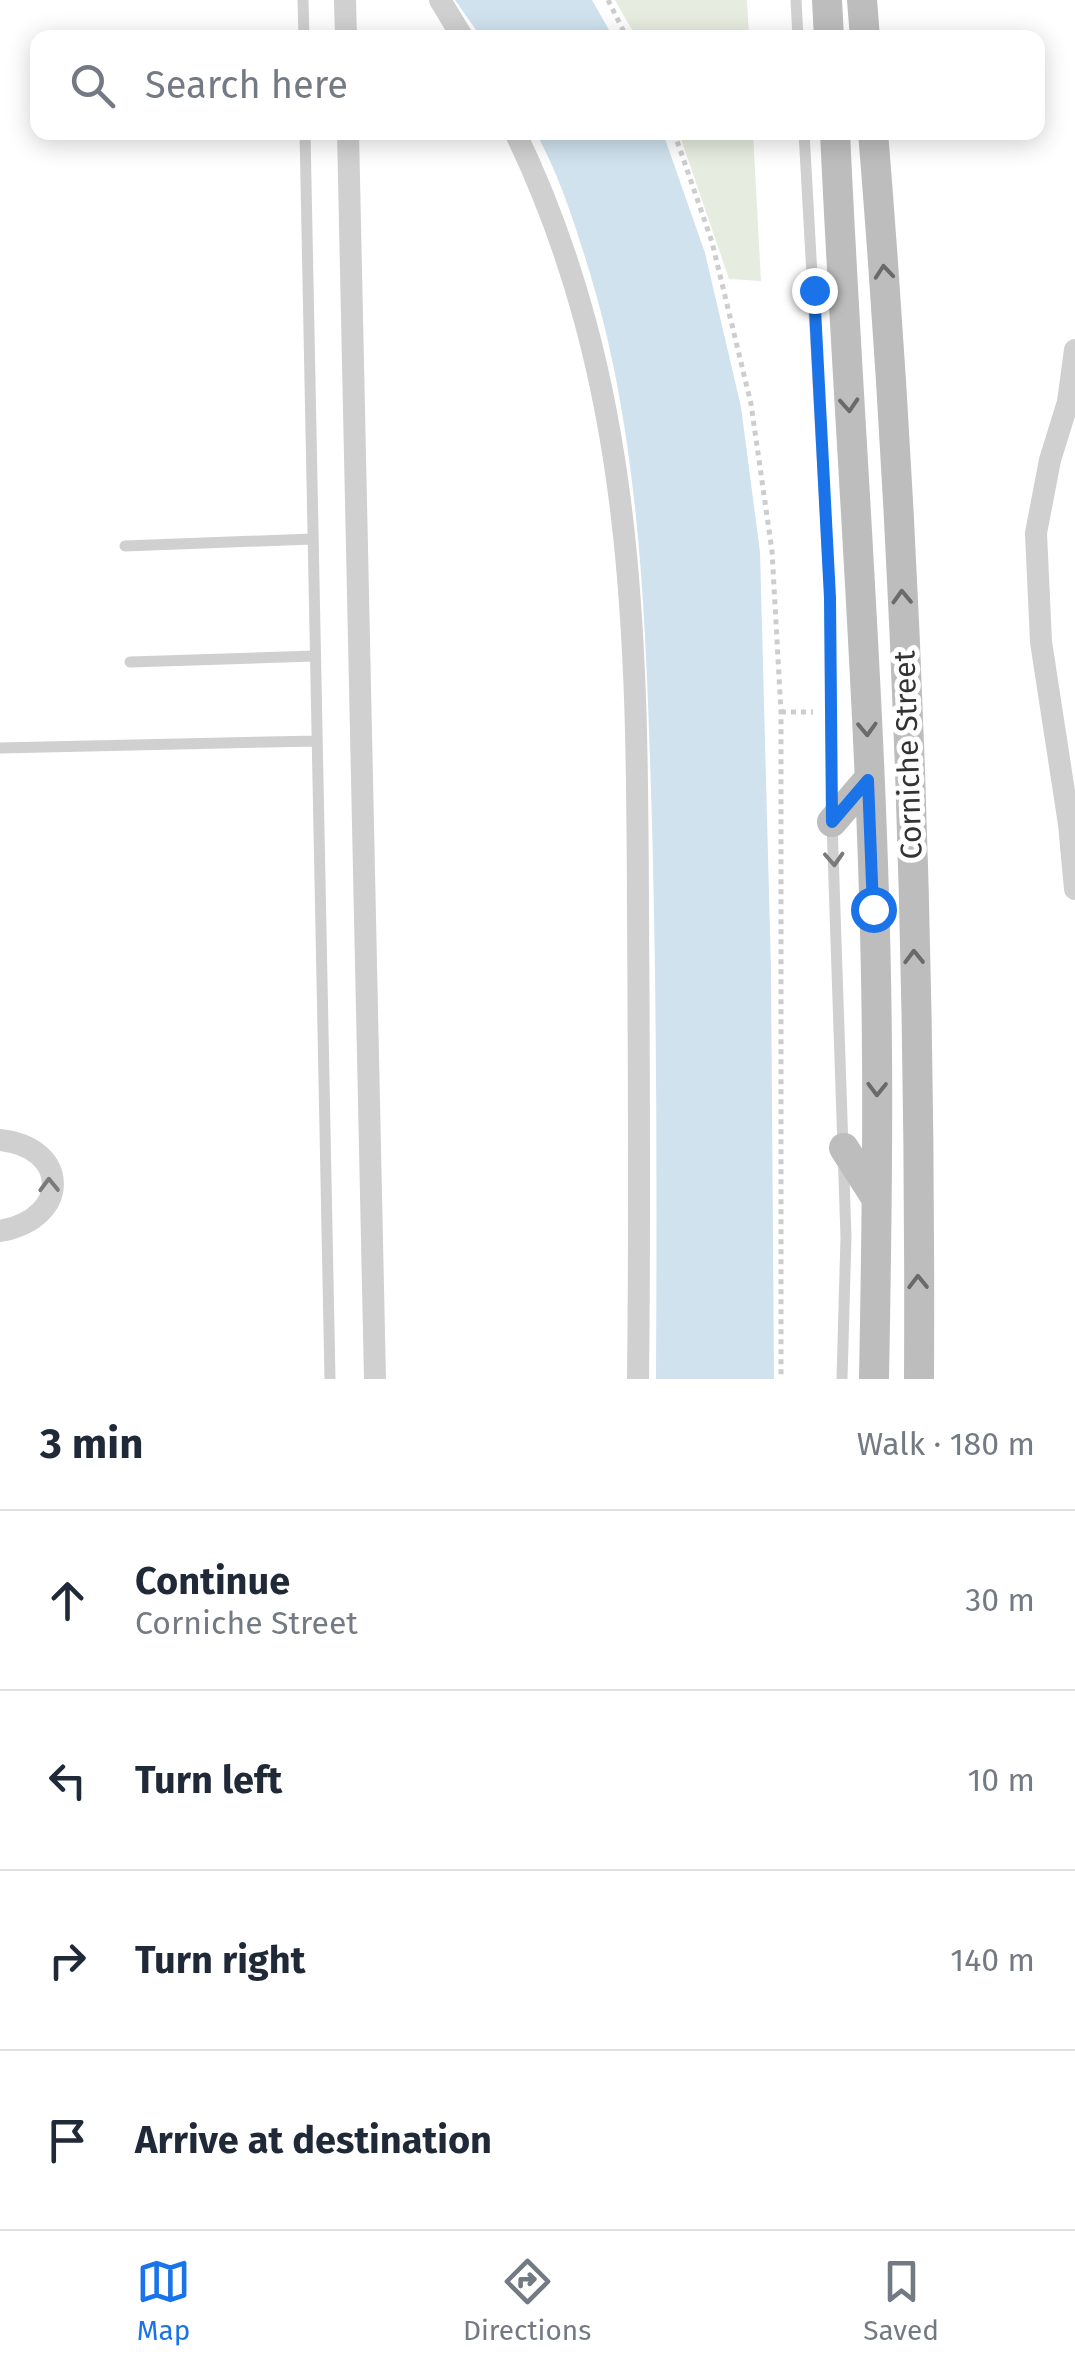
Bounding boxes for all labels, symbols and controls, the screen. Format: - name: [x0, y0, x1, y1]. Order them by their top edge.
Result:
- search box: [30, 30, 1045, 140]
- icon: search: [65, 58, 120, 113]
- text: Search here: [145, 62, 348, 108]
- one-way arrow: [874, 264, 896, 280]
- route end: [792, 268, 838, 314]
- one-way arrow: [837, 397, 859, 413]
- one-way arrow: [892, 588, 913, 604]
- street label: Corniche Street: [886, 650, 930, 860]
- one-way arrow: [856, 722, 877, 738]
- one-way arrow: [823, 852, 844, 868]
- route start: [851, 887, 897, 933]
- one-way arrow: [903, 948, 925, 964]
- one-way arrow: [866, 1082, 888, 1097]
- one-way arrow: [38, 1177, 59, 1193]
- one-way arrow: [908, 1273, 929, 1289]
- text: 3 min: [40, 1419, 143, 1469]
- text: Walk · 180 m: [857, 1425, 1035, 1463]
- text: Continue: [135, 1558, 290, 1604]
- icon: ahead: [40, 1573, 95, 1628]
- text: 30 m: [965, 1581, 1035, 1619]
- text: Corniche Street: [135, 1604, 358, 1642]
- icon: left: [40, 1753, 95, 1808]
- text: Turn left: [135, 1757, 282, 1803]
- text: 10 m: [967, 1761, 1035, 1799]
- icon: right: [40, 1933, 95, 1988]
- text: Turn right: [135, 1937, 305, 1983]
- text: 140 m: [950, 1941, 1035, 1979]
- icon: arrive: [40, 2113, 95, 2168]
- text: Arrive at destination: [135, 2117, 492, 2163]
- tab: Map: [136, 2254, 191, 2347]
- tab: Directions: [463, 2254, 591, 2347]
- tab: Saved: [863, 2254, 939, 2347]

